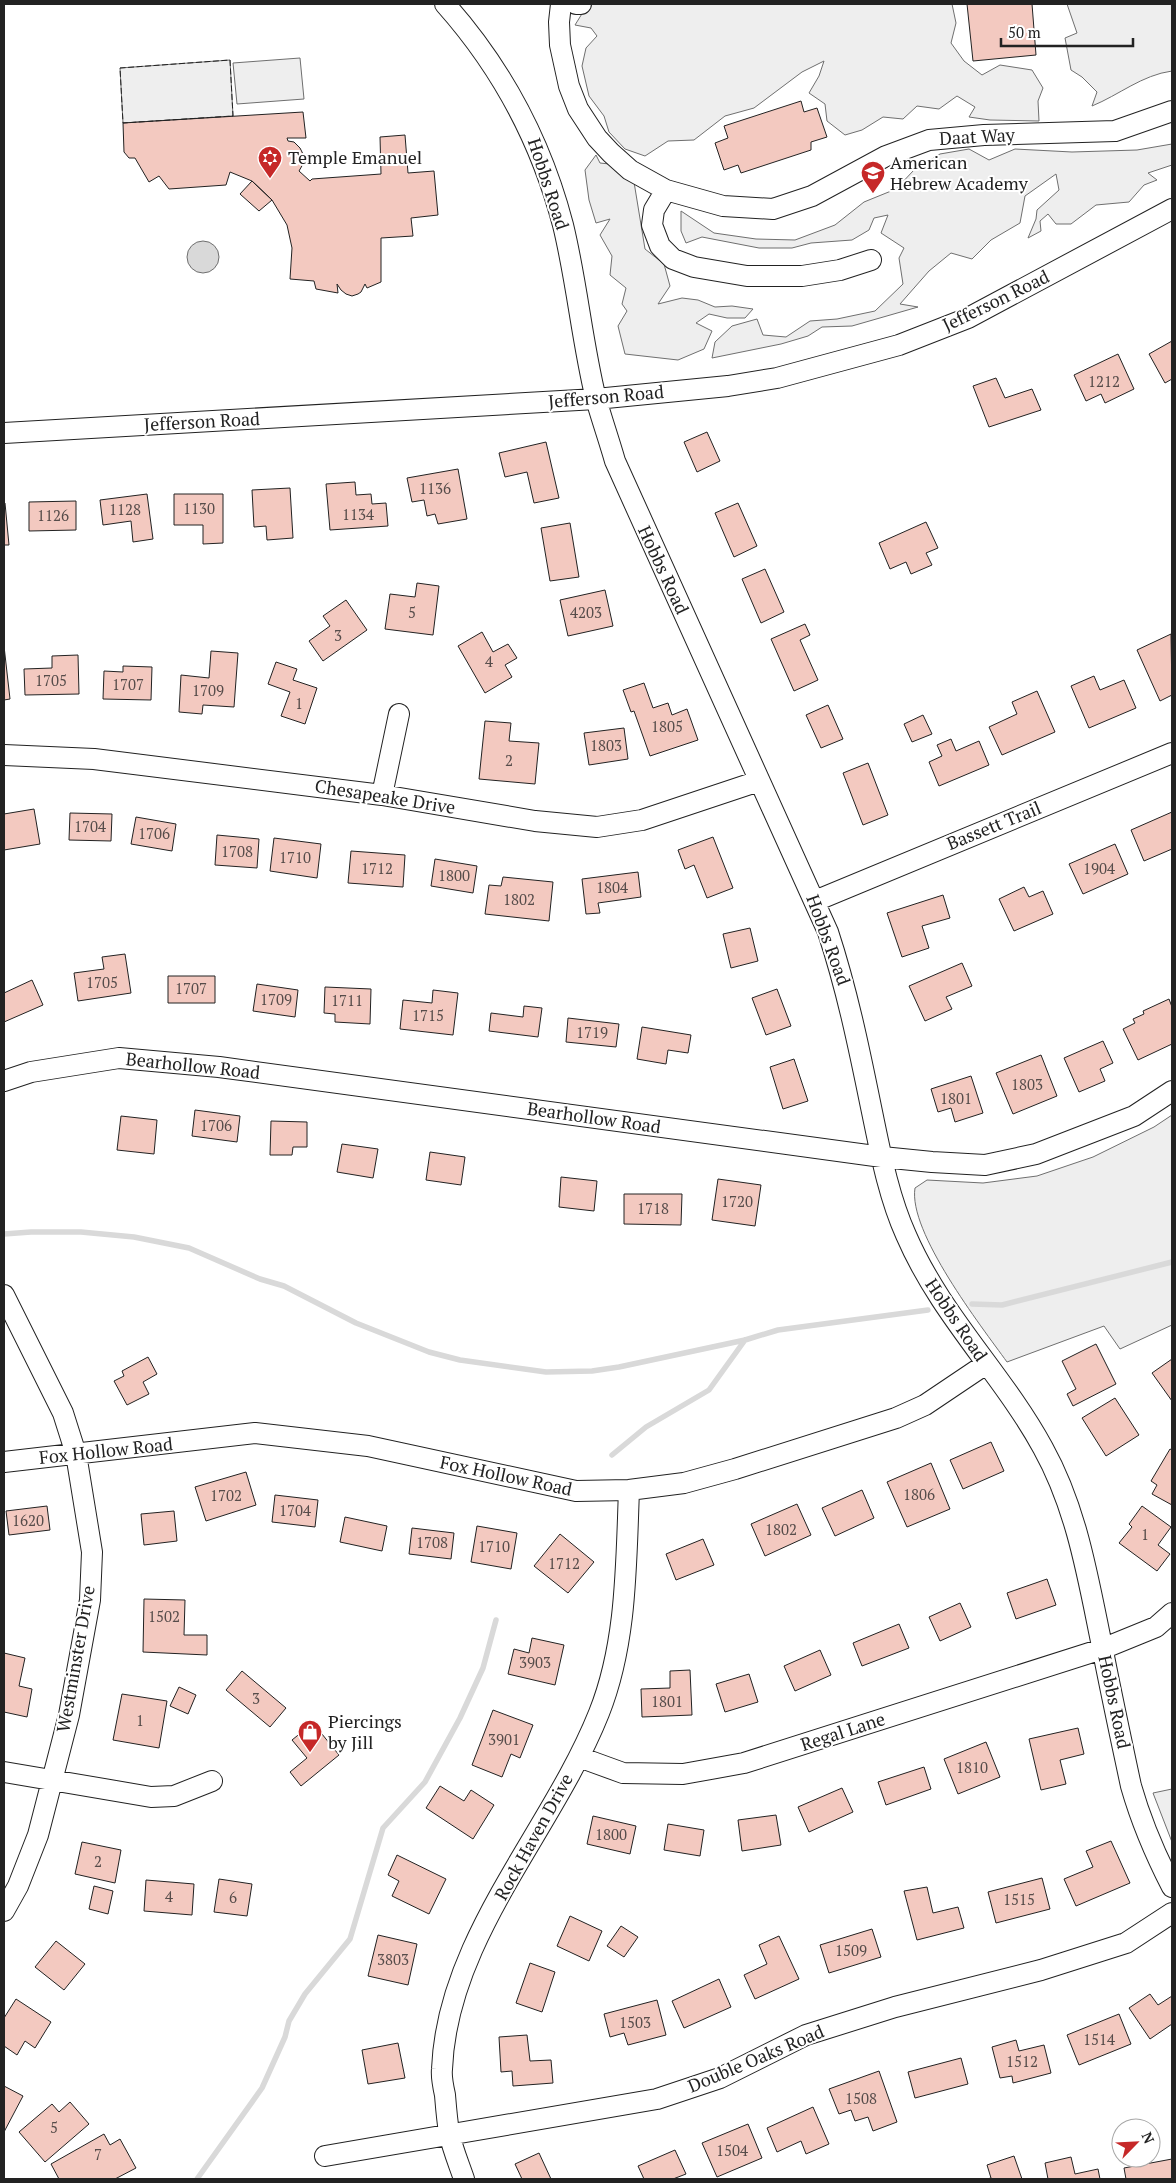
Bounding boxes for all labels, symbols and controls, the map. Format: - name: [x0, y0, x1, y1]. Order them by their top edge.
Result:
- scale bar: [1001, 15, 1134, 47]
- text: 50 m: [1008, 22, 1041, 42]
- street label: Daat Way: [938, 122, 1016, 150]
- street label: Hobbs Road: [523, 135, 575, 233]
- synagogue icon: Temple Emanuel: [257, 145, 283, 179]
- place label: Temple Emanuel: [288, 145, 422, 169]
- place label: American Hebrew Academy: [890, 150, 1029, 195]
- school or university icon: American Hebrew Academy: [860, 160, 886, 194]
- street label: Jefferson Road: [938, 264, 1053, 336]
- house number: 1212: [1088, 371, 1120, 391]
- street label: Jefferson Road: [547, 379, 665, 413]
- street label: Jefferson Road: [143, 406, 261, 436]
- house number: 1136: [419, 478, 451, 498]
- house number: 1130: [183, 498, 215, 518]
- house number: 1128: [109, 499, 141, 519]
- house number: 1134: [342, 504, 374, 524]
- house number: 1126: [37, 505, 69, 525]
- street label: Hobbs Road: [633, 521, 695, 618]
- house number: 5: [408, 602, 416, 622]
- house number: 4203: [570, 602, 602, 622]
- house number: 3: [334, 625, 342, 645]
- house number: 4: [485, 651, 493, 671]
- house number: 1705: [35, 670, 67, 690]
- house number: 1707: [112, 674, 144, 694]
- house number: 1709: [192, 680, 224, 700]
- house number: 1: [295, 693, 303, 713]
- house number: 1805: [651, 716, 683, 736]
- house number: 1803: [590, 735, 622, 755]
- house number: 2: [505, 750, 513, 770]
- street label: Chesapeake Drive: [313, 773, 457, 819]
- street label: Bassett Trail: [943, 795, 1044, 855]
- house number: 1704: [74, 816, 106, 836]
- house number: 1706: [138, 823, 170, 843]
- house number: 1708: [221, 841, 253, 861]
- house number: 1710: [279, 847, 311, 867]
- house number: 1712: [361, 858, 393, 878]
- house number: 1904: [1083, 858, 1115, 878]
- house number: 1800: [438, 865, 470, 885]
- house number: 1804: [596, 877, 628, 897]
- house number: 1802: [503, 889, 535, 909]
- street label: Hobbs Road: [801, 891, 856, 988]
- house number: 1705: [86, 972, 118, 992]
- house number: 1707: [175, 978, 207, 998]
- house number: 1709: [260, 989, 292, 1009]
- house number: 1711: [331, 990, 363, 1010]
- house number: 1715: [412, 1005, 444, 1025]
- house number: 1719: [576, 1022, 608, 1042]
- street label: Bearhollow Road: [125, 1046, 261, 1084]
- house number: 1803: [1011, 1074, 1043, 1094]
- house number: 1801: [940, 1088, 972, 1108]
- street label: Bearhollow Road: [526, 1096, 663, 1138]
- house number: 1706: [200, 1115, 232, 1135]
- house number: 1720: [721, 1191, 753, 1211]
- house number: 1718: [637, 1198, 669, 1218]
- street label: Hobbs Road: [920, 1273, 993, 1366]
- street label: Fox Hollow Road: [38, 1431, 174, 1469]
- street label: Fox Hollow Road: [438, 1449, 574, 1501]
- house number: 1806: [903, 1484, 935, 1504]
- house number: 1702: [210, 1485, 242, 1505]
- house number: 1704: [279, 1500, 311, 1520]
- house number: 1620: [12, 1510, 44, 1530]
- house number: 1802: [765, 1519, 797, 1539]
- house number: 1: [1141, 1524, 1149, 1544]
- house number: 1708: [416, 1532, 448, 1552]
- house number: 1710: [478, 1536, 510, 1556]
- house number: 1712: [548, 1553, 580, 1573]
- street label: Westminster Drive: [50, 1584, 100, 1734]
- house number: 1502: [148, 1606, 180, 1626]
- house number: 3903: [519, 1652, 551, 1672]
- street label: Hobbs Road: [1093, 1653, 1137, 1751]
- house number: 3: [252, 1688, 260, 1708]
- house number: 1801: [651, 1691, 683, 1711]
- street label: Regal Lane: [797, 1706, 888, 1756]
- place label: Piercings by Jill: [328, 1709, 402, 1754]
- house number: 1: [136, 1710, 144, 1730]
- shop icon: Piercings by Jill: [297, 1719, 323, 1753]
- house number: 3901: [488, 1729, 520, 1749]
- house number: 1810: [956, 1757, 988, 1777]
- street label: Rock Haven Drive: [488, 1769, 578, 1904]
- house number: 1800: [595, 1824, 627, 1844]
- house number: 2: [94, 1851, 102, 1871]
- house number: 4: [165, 1886, 173, 1906]
- house number: 6: [229, 1887, 237, 1907]
- house number: 1515: [1003, 1889, 1035, 1909]
- house number: 1509: [835, 1940, 867, 1960]
- house number: 3803: [377, 1949, 409, 1969]
- house number: 1503: [619, 2012, 651, 2032]
- street label: Double Oaks Road: [684, 2019, 827, 2098]
- house number: 1514: [1083, 2029, 1115, 2049]
- house number: 1512: [1006, 2051, 1038, 2071]
- house number: 1508: [845, 2088, 877, 2108]
- house number: 5: [50, 2117, 58, 2137]
- north arrow: [1111, 2118, 1161, 2168]
- text: N: [1137, 2129, 1159, 2147]
- house number: 1504: [716, 2140, 748, 2160]
- house number: 7: [94, 2144, 102, 2164]

